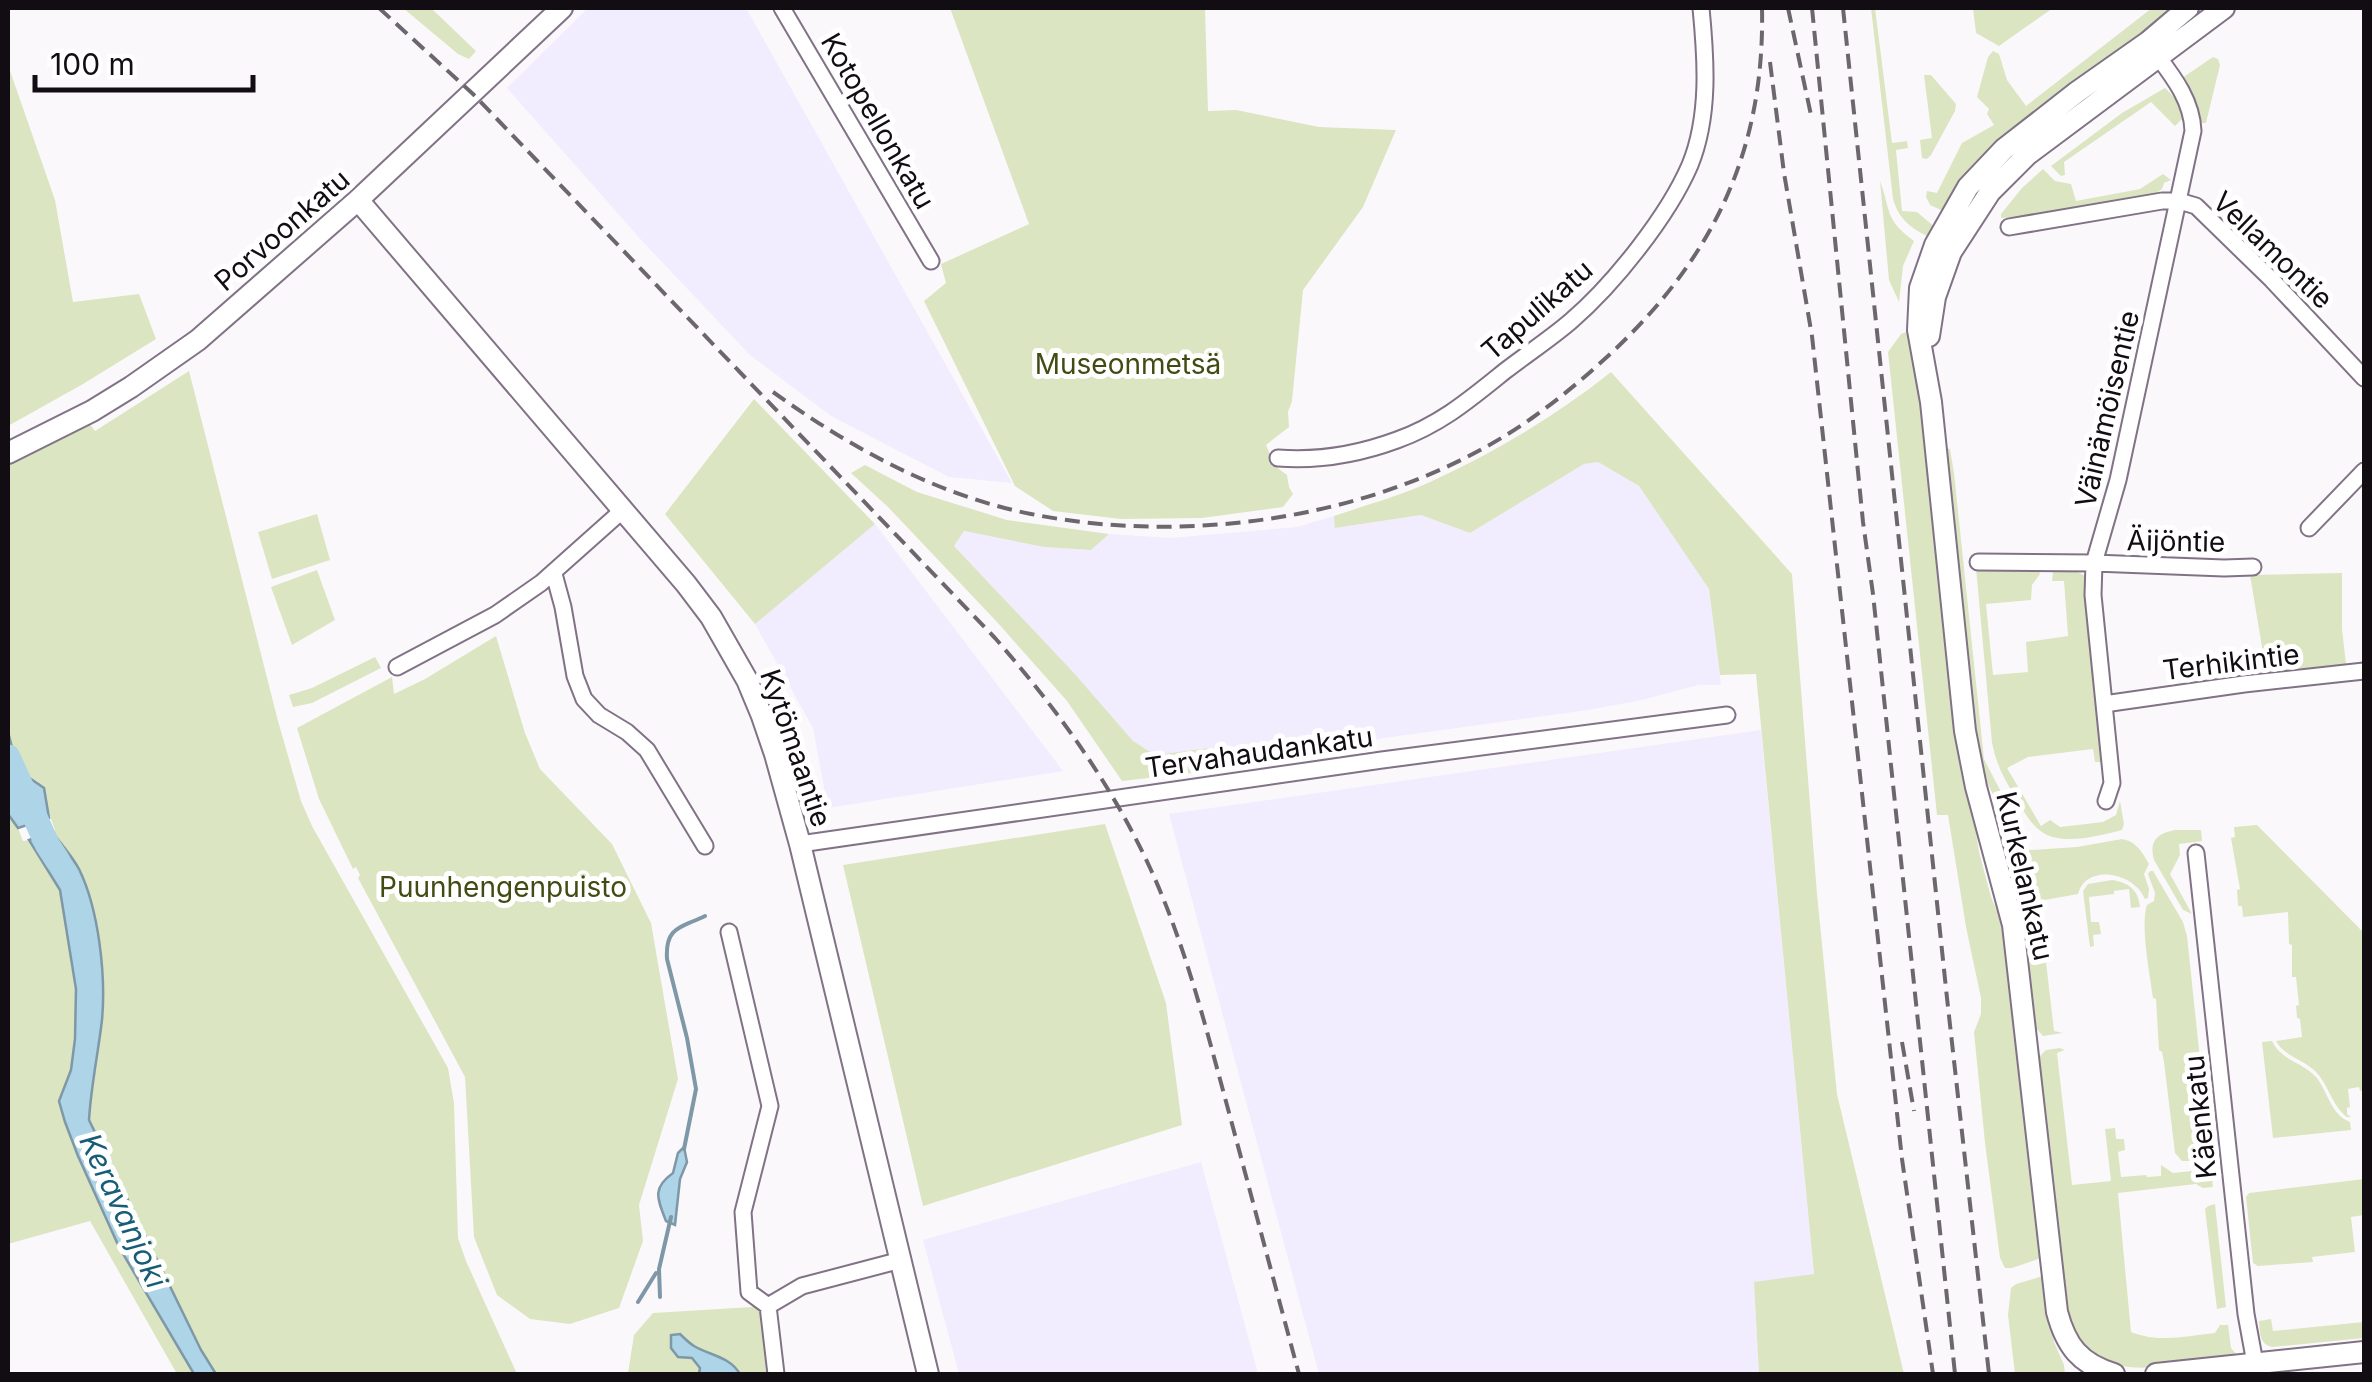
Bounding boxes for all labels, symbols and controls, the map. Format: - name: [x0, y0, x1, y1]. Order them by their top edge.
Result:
- street label: Kotopellonkatu: [814, 27, 942, 215]
- scale bar: [35, 30, 252, 92]
- text: 100 m: [50, 46, 135, 82]
- street label: Porvoonkatu: [208, 162, 356, 298]
- street label: Vellamontie: [2206, 184, 2340, 316]
- street label: Tapulikatu: [1475, 253, 1599, 367]
- street label: Väinämöisentie: [2068, 307, 2146, 511]
- park label: Museonmetsä: [1035, 347, 1221, 381]
- street label: Äijöntie: [2126, 523, 2226, 559]
- street label: Terhikintie: [2161, 637, 2301, 687]
- street label: Kytömaantie: [753, 665, 839, 831]
- street label: Tervahaudankatu: [1143, 719, 1375, 785]
- street label: Kurkelankatu: [1989, 788, 2061, 964]
- park label: Puunhengenpuisto: [379, 870, 627, 904]
- street label: Käenkatu: [2177, 1053, 2223, 1181]
- water label: Keravanjoki: [72, 1128, 176, 1294]

